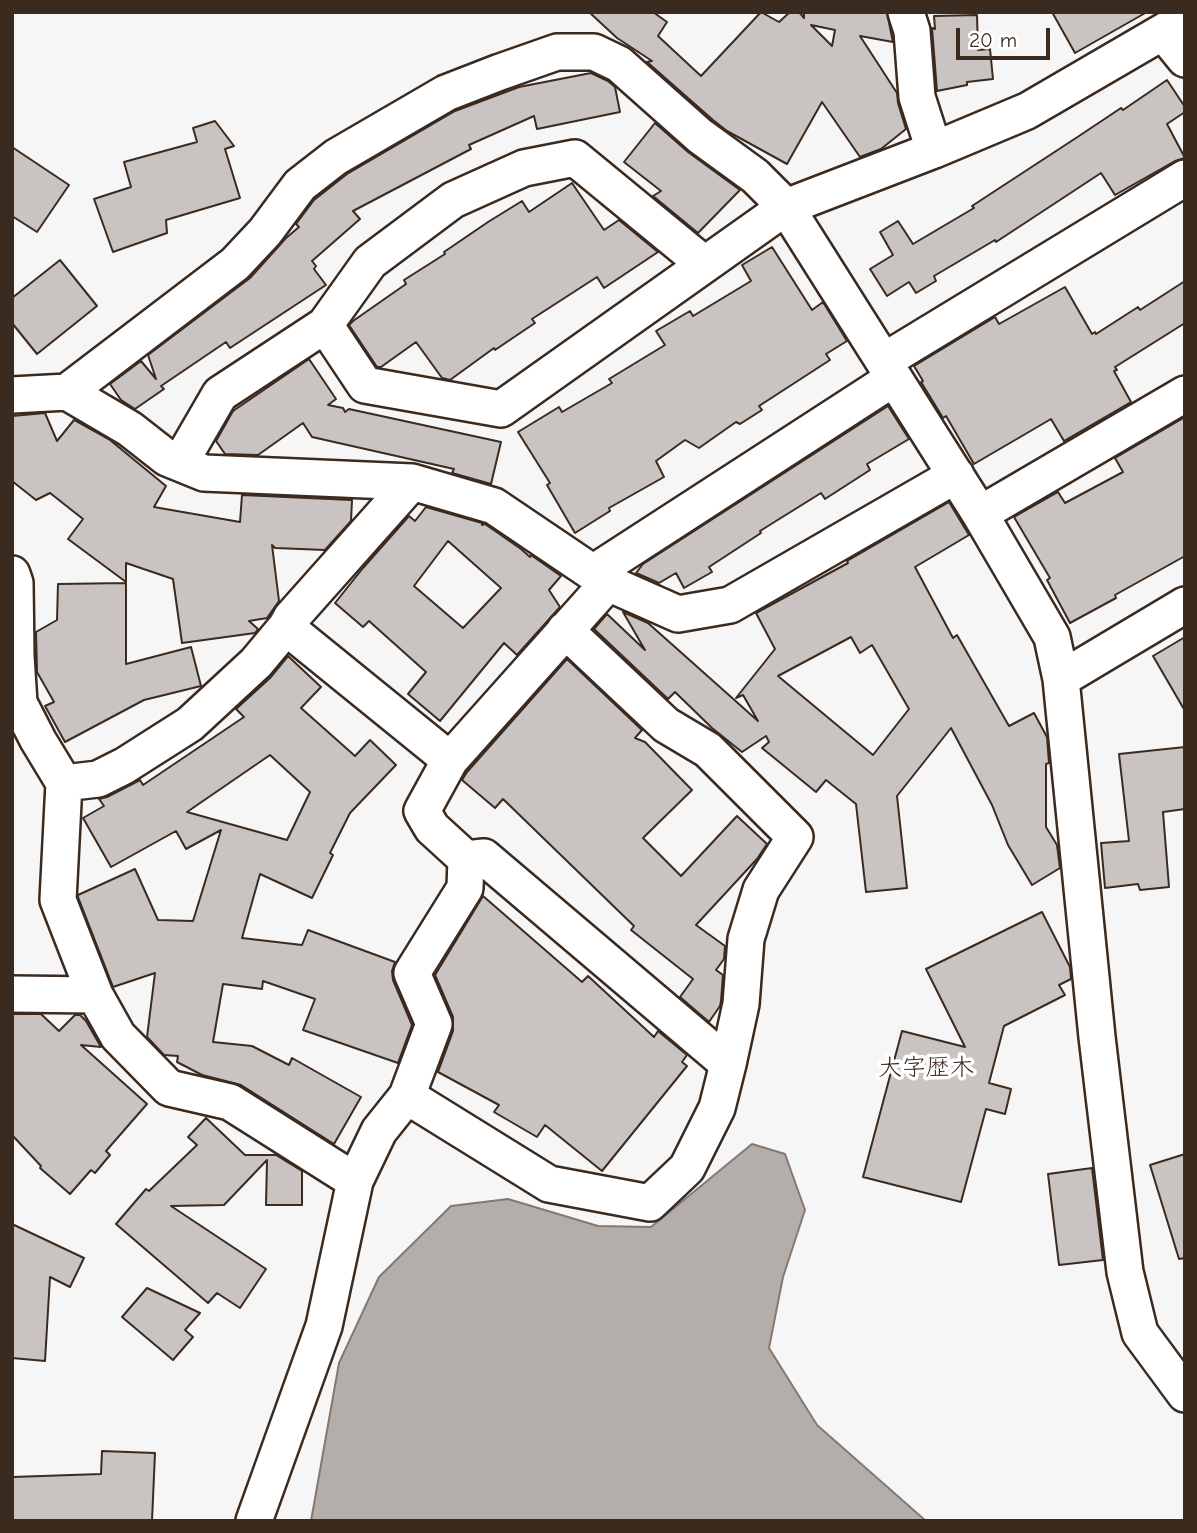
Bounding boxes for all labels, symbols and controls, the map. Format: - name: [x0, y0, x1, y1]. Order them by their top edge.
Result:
- scale bar: [959, 14, 1054, 58]
- text: 20 m: [969, 28, 1017, 52]
- district label: 大字歴木: [878, 1054, 974, 1082]

